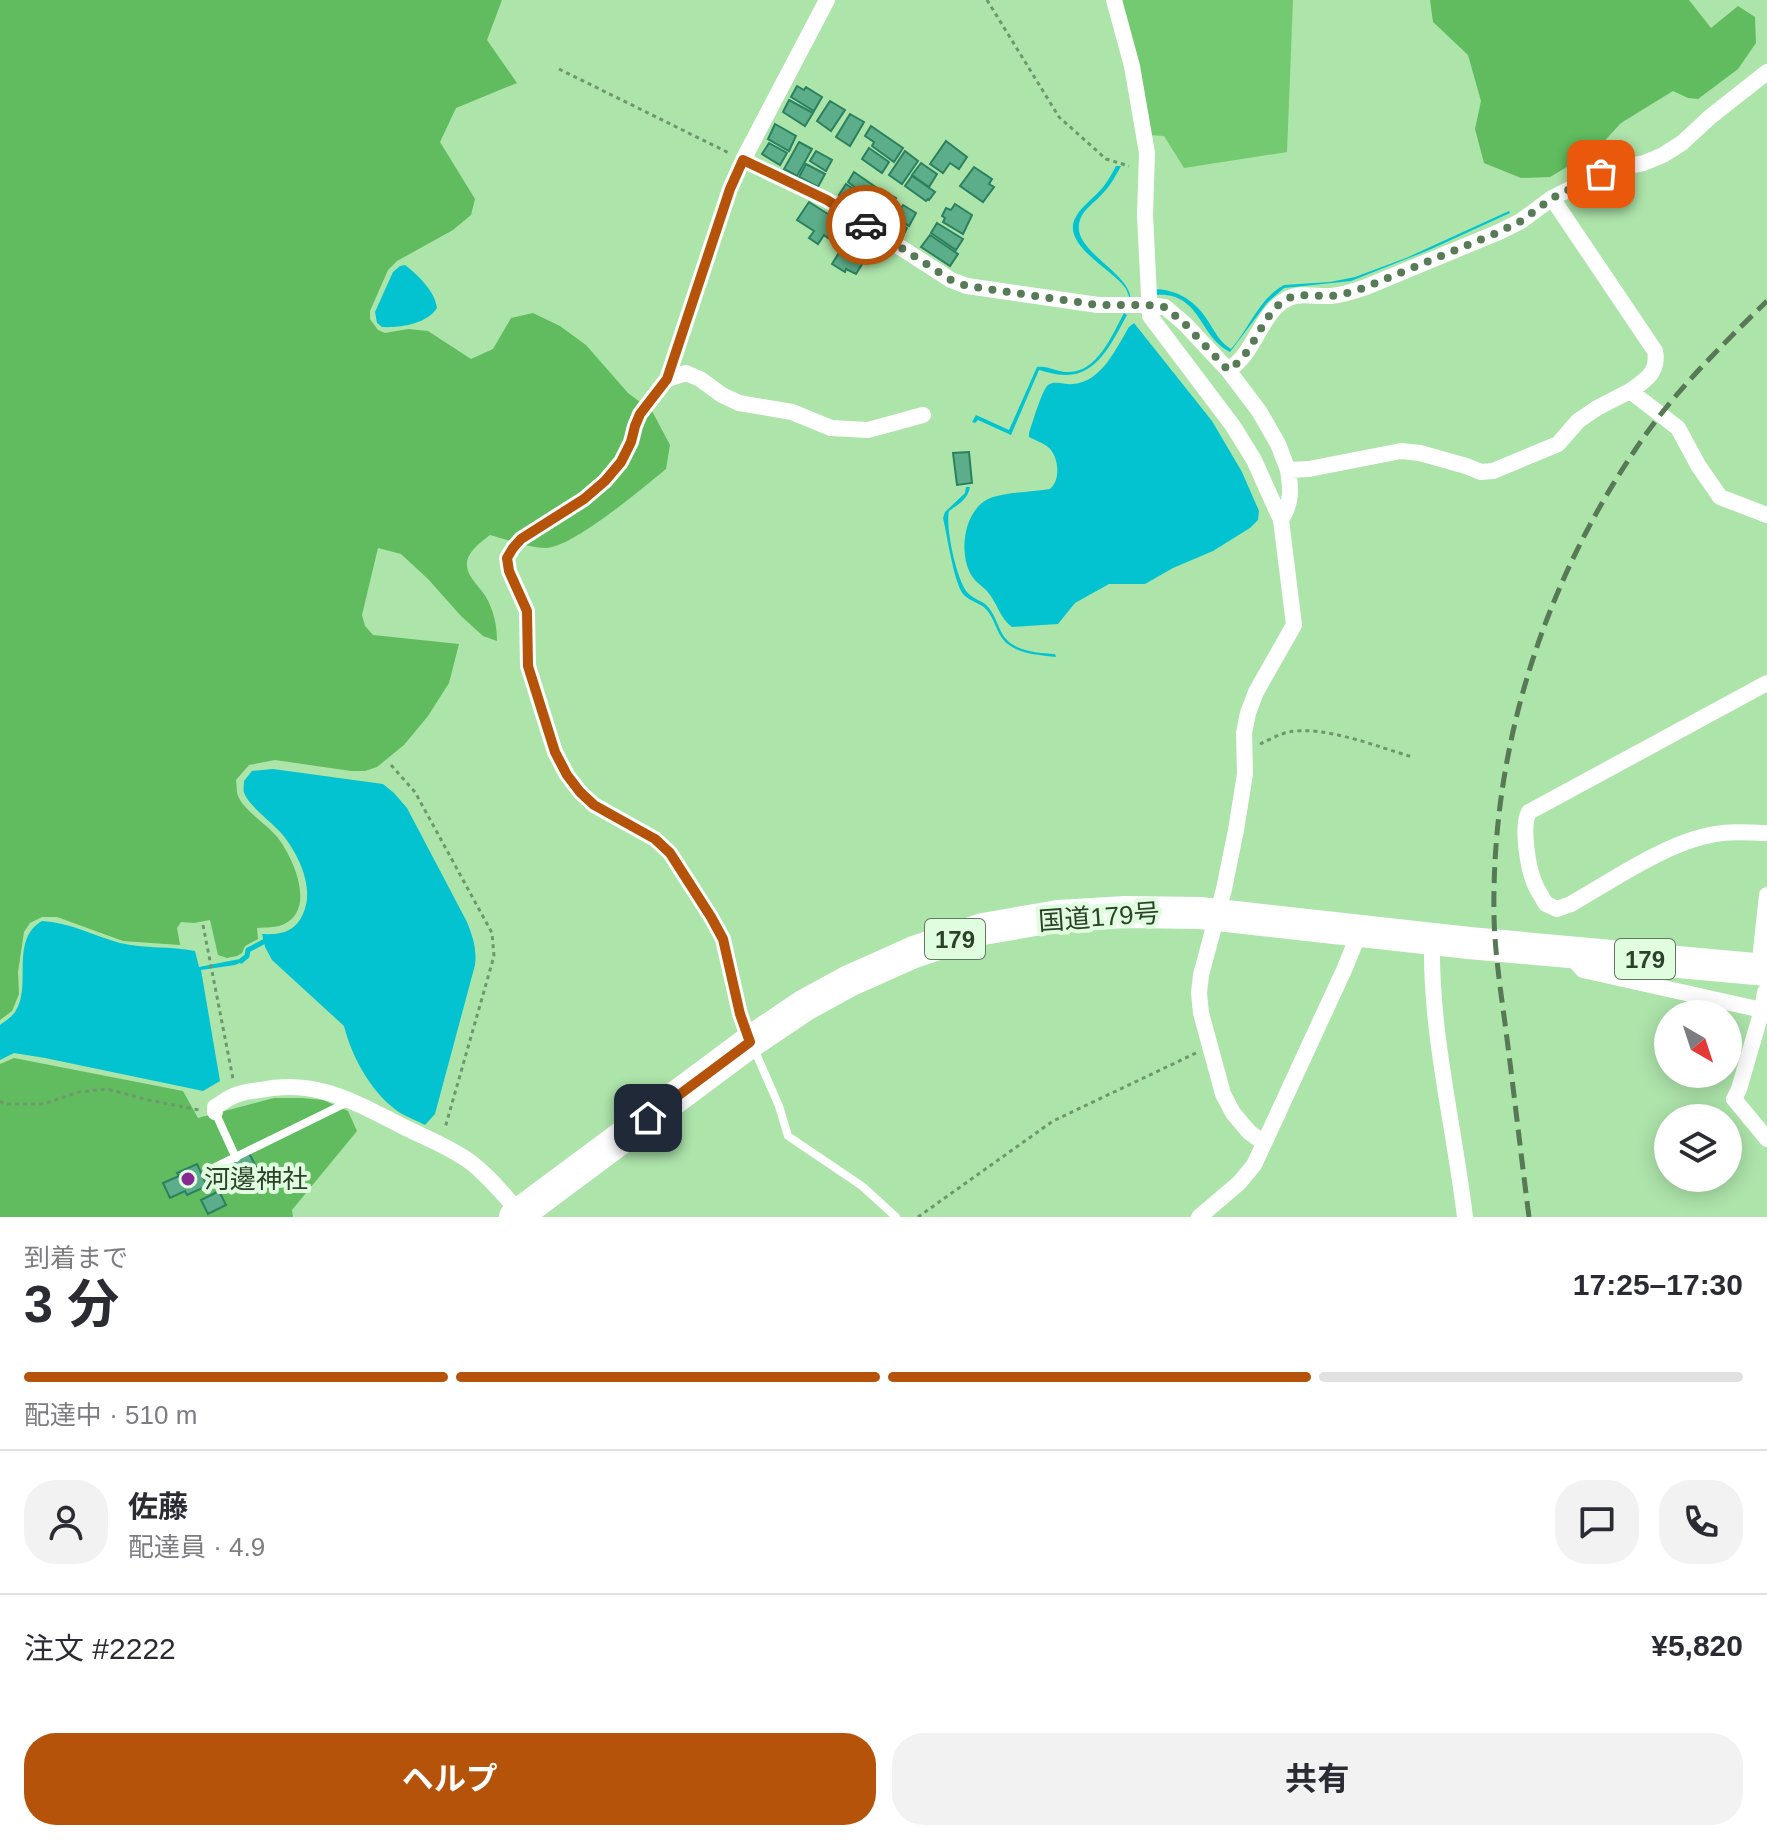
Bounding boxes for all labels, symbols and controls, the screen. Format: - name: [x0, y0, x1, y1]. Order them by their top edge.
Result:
- pin: [1567, 140, 1635, 208]
- icon: bag: [1579, 152, 1623, 196]
- courier: [826, 185, 906, 265]
- icon: car: [844, 203, 888, 247]
- street label: 国道179号: [1037, 898, 1161, 936]
- road number: 179: [925, 919, 985, 959]
- road number: 179: [1615, 939, 1675, 979]
- north arrow: [1654, 1000, 1742, 1088]
- map controls: [1654, 1000, 1742, 1192]
- pin: [614, 1084, 682, 1152]
- icon: home: [626, 1096, 670, 1140]
- button: layers: [1654, 1104, 1742, 1192]
- place label: 河邊神社: [204, 1164, 308, 1194]
- marker: 河邊神社: [179, 1170, 197, 1188]
- text: 到着まで: [24, 1243, 128, 1273]
- text: 17:25–17:30: [1573, 1268, 1743, 1301]
- text: 3 分: [24, 1275, 119, 1333]
- text: 配達中 · 510 m: [24, 1400, 197, 1430]
- button: person: [24, 1480, 108, 1564]
- button: chat: [1555, 1480, 1639, 1564]
- button: phone: [1659, 1480, 1743, 1564]
- text: 佐藤: [128, 1490, 188, 1523]
- text: 配達員 · 4.9: [128, 1532, 265, 1562]
- text: ¥5,820: [1651, 1629, 1743, 1662]
- text: 注文 #2222: [24, 1632, 176, 1665]
- button: ヘルプ: [24, 1733, 876, 1825]
- button: 共有: [892, 1733, 1743, 1825]

